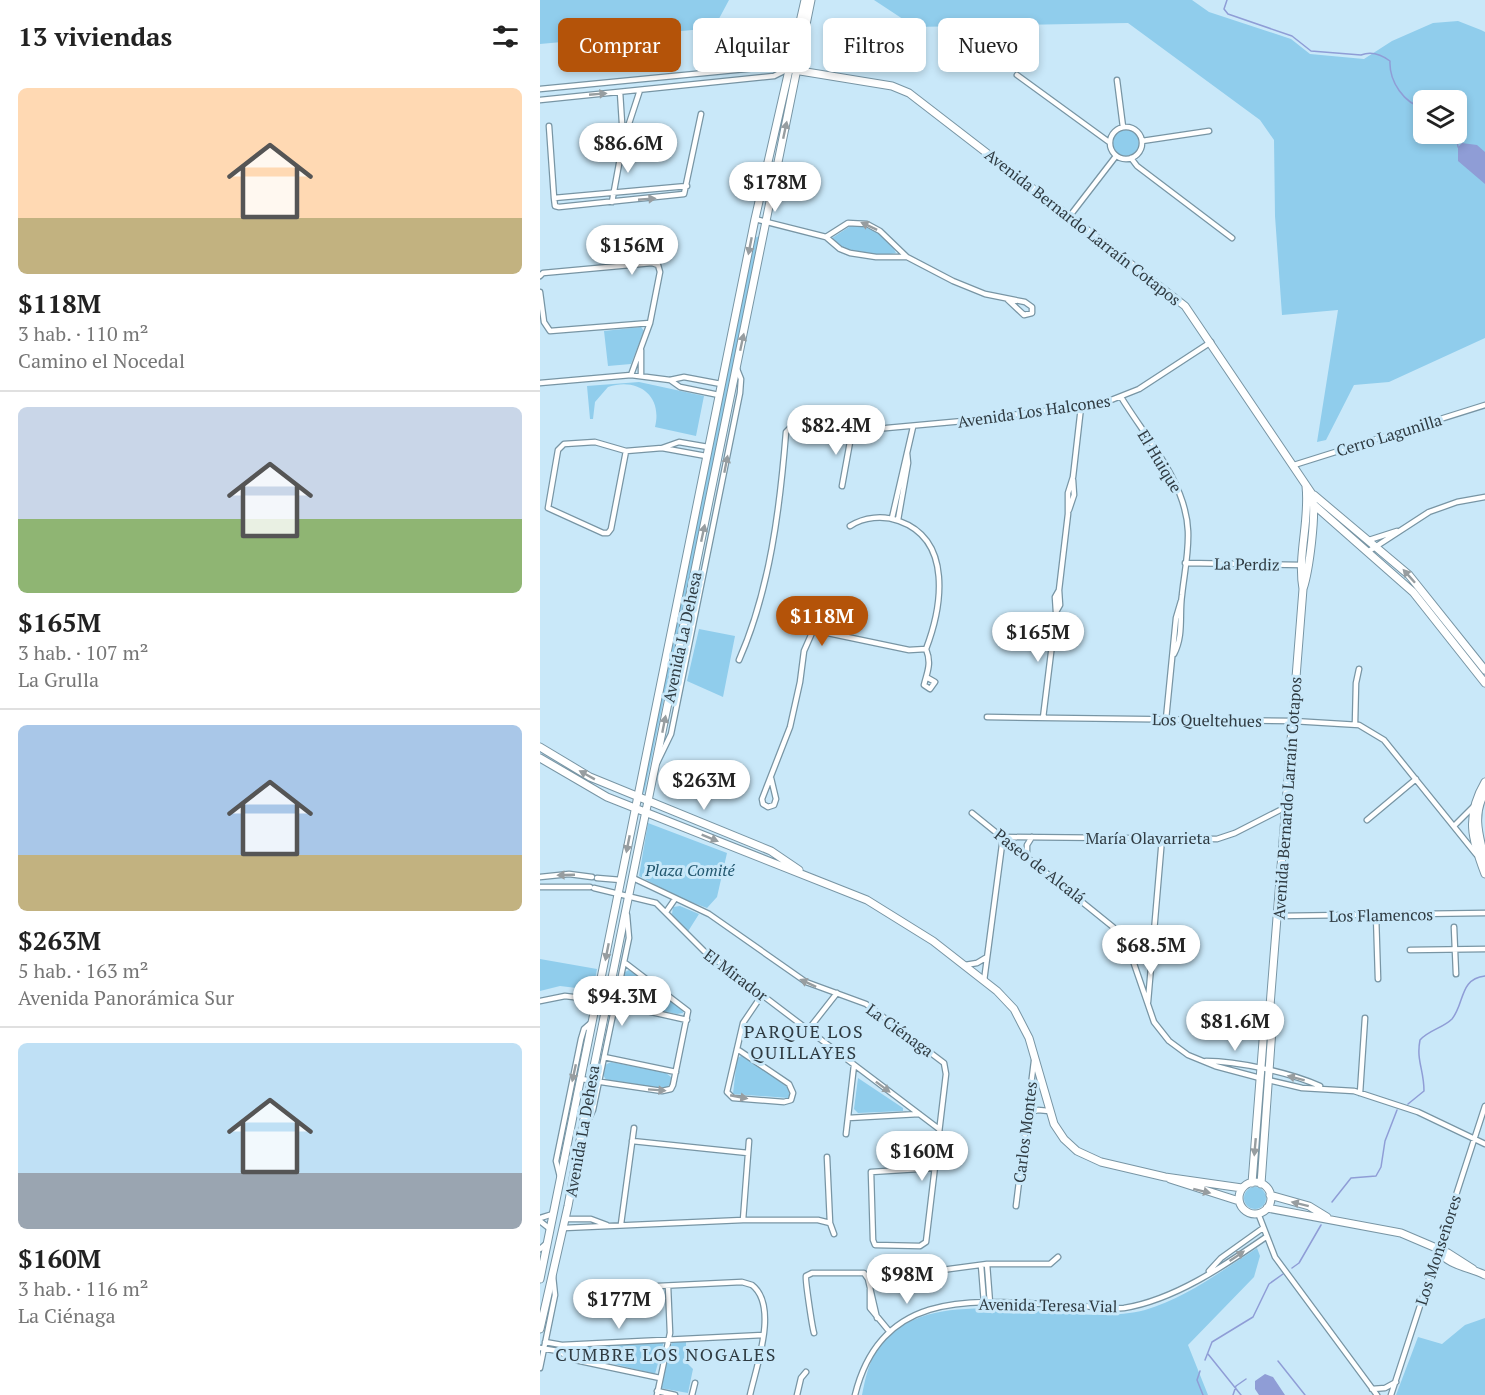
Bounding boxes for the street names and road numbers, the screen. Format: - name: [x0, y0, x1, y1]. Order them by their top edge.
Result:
- street label: Avenida Bernardo Larraín Cotapos: [980, 144, 1186, 311]
- street label: Avenida Los Halcones: [956, 389, 1112, 433]
- street label: Cerro Lagunilla: [1333, 408, 1445, 462]
- street label: El Huique: [1133, 425, 1187, 497]
- street label: La Perdiz: [1214, 552, 1280, 576]
- street label: Avenida La Dehesa: [657, 569, 707, 705]
- street label: Avenida Bernardo Larraín Cotapos: [1268, 676, 1306, 920]
- street label: Los Queltehues: [1152, 708, 1262, 732]
- street label: Paseo de Alcalá: [990, 823, 1090, 909]
- street label: María Olavarrieta: [1086, 827, 1210, 849]
- street label: Los Flamencos: [1329, 903, 1433, 927]
- street label: El Mirador: [700, 944, 773, 1007]
- street label: La Ciénaga: [862, 998, 938, 1062]
- street label: Avenida La Dehesa: [560, 1063, 604, 1199]
- street label: Carlos Montes: [1008, 1080, 1042, 1184]
- street label: Los Monseñores: [1410, 1192, 1466, 1308]
- street label: Avenida Teresa Vial: [978, 1293, 1118, 1317]

